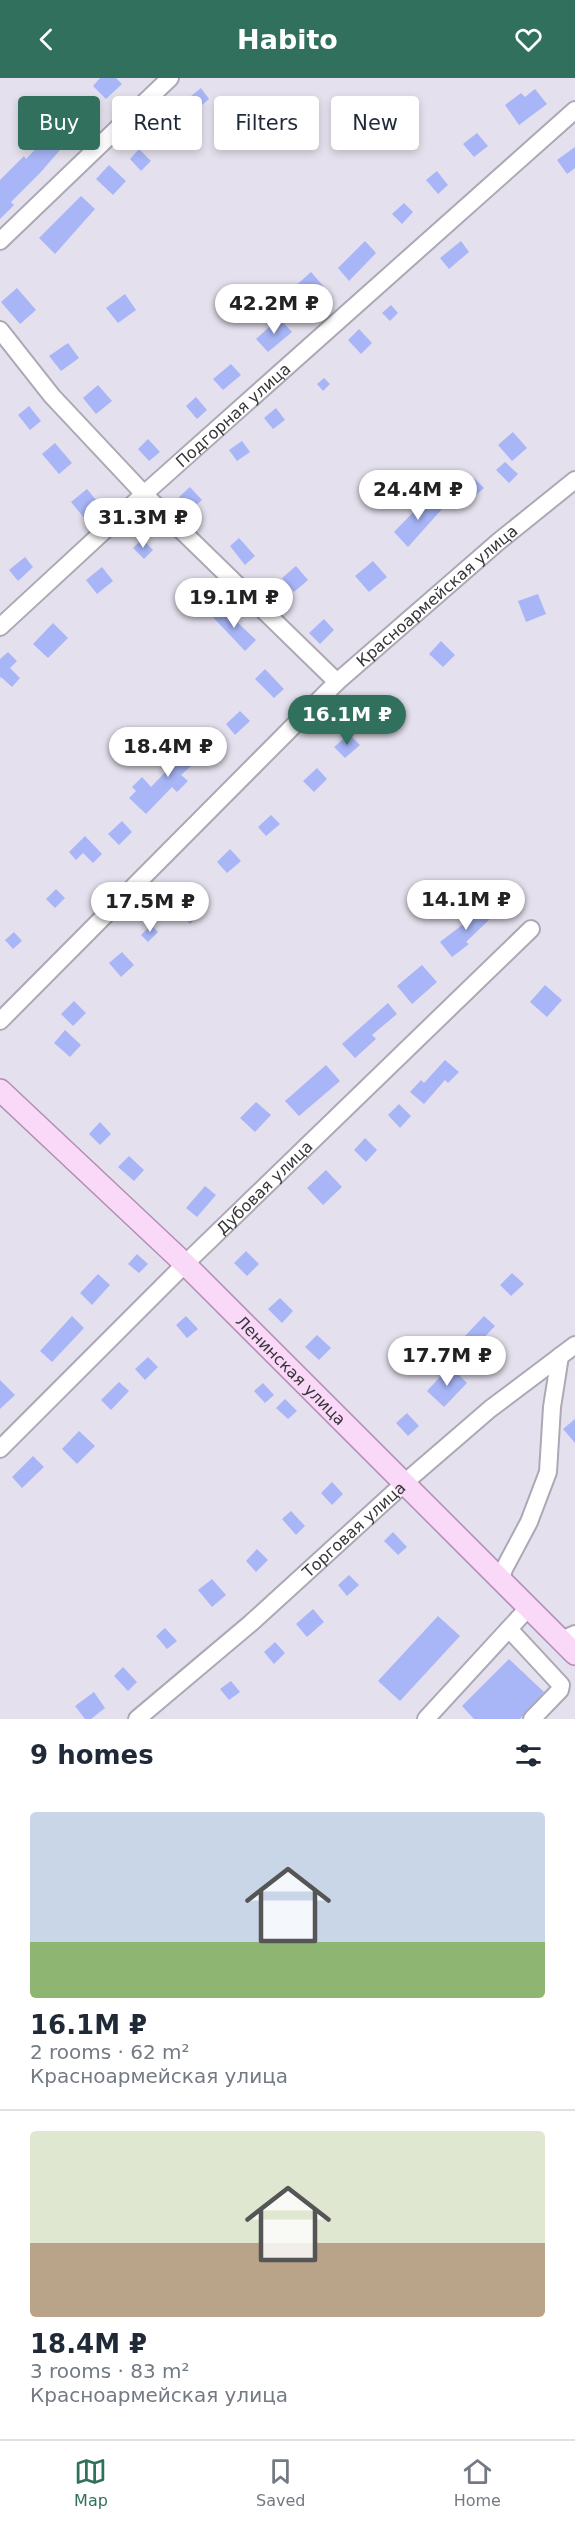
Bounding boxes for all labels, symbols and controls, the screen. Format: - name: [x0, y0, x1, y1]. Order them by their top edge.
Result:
- icon: back: [30, 23, 63, 56]
- icon: heart: [512, 23, 545, 56]
- text: Habito: [237, 24, 338, 55]
- chip: Buy: [18, 96, 100, 150]
- chip: Rent: [112, 96, 202, 150]
- chip: Filters: [214, 96, 319, 150]
- chip: New: [331, 96, 419, 150]
- pin: 42.2M ₽: [219, 284, 329, 335]
- text: 42.2M ₽: [229, 291, 319, 315]
- street label: Подгорная улица: [172, 359, 294, 471]
- pin: 24.4M ₽: [363, 470, 473, 521]
- text: 24.4M ₽: [373, 477, 463, 501]
- pin: 31.3M ₽: [88, 498, 198, 549]
- text: 31.3M ₽: [98, 505, 188, 529]
- street label: Красноармейская улица: [352, 521, 521, 670]
- pin: 19.1M ₽: [179, 578, 289, 629]
- text: 19.1M ₽: [189, 585, 279, 609]
- pin: 16.1M ₽: [292, 695, 402, 746]
- text: 16.1M ₽: [302, 702, 392, 726]
- pin: 18.4M ₽: [113, 727, 223, 778]
- text: 18.4M ₽: [123, 734, 213, 758]
- pin: 14.1M ₽: [411, 880, 521, 931]
- pin: 17.5M ₽: [95, 882, 205, 933]
- text: 14.1M ₽: [421, 887, 511, 911]
- text: 17.5M ₽: [105, 889, 195, 913]
- street label: Дубовая улица: [212, 1136, 316, 1238]
- street label: Ленинская улица: [232, 1311, 350, 1429]
- pin: 17.7M ₽: [392, 1336, 502, 1387]
- text: 17.7M ₽: [402, 1343, 492, 1367]
- street label: Торговая улица: [298, 1478, 409, 1582]
- icon: filters: [512, 1739, 545, 1772]
- text: 9 homes: [30, 1740, 154, 1770]
- icon: home: [234, 1851, 342, 1959]
- text: 16.1M ₽: [30, 2010, 147, 2040]
- text: 2 rooms · 62 m²: [30, 2040, 190, 2064]
- text: Красноармейская улица: [30, 2064, 288, 2088]
- icon: home: [234, 2170, 342, 2278]
- text: 18.4M ₽: [30, 2329, 147, 2359]
- text: 3 rooms · 83 m²: [30, 2359, 190, 2383]
- text: Красноармейская улица: [30, 2383, 288, 2407]
- tab: Map: [74, 2455, 108, 2510]
- tab: Saved: [256, 2455, 305, 2510]
- tab: Home: [454, 2455, 501, 2510]

